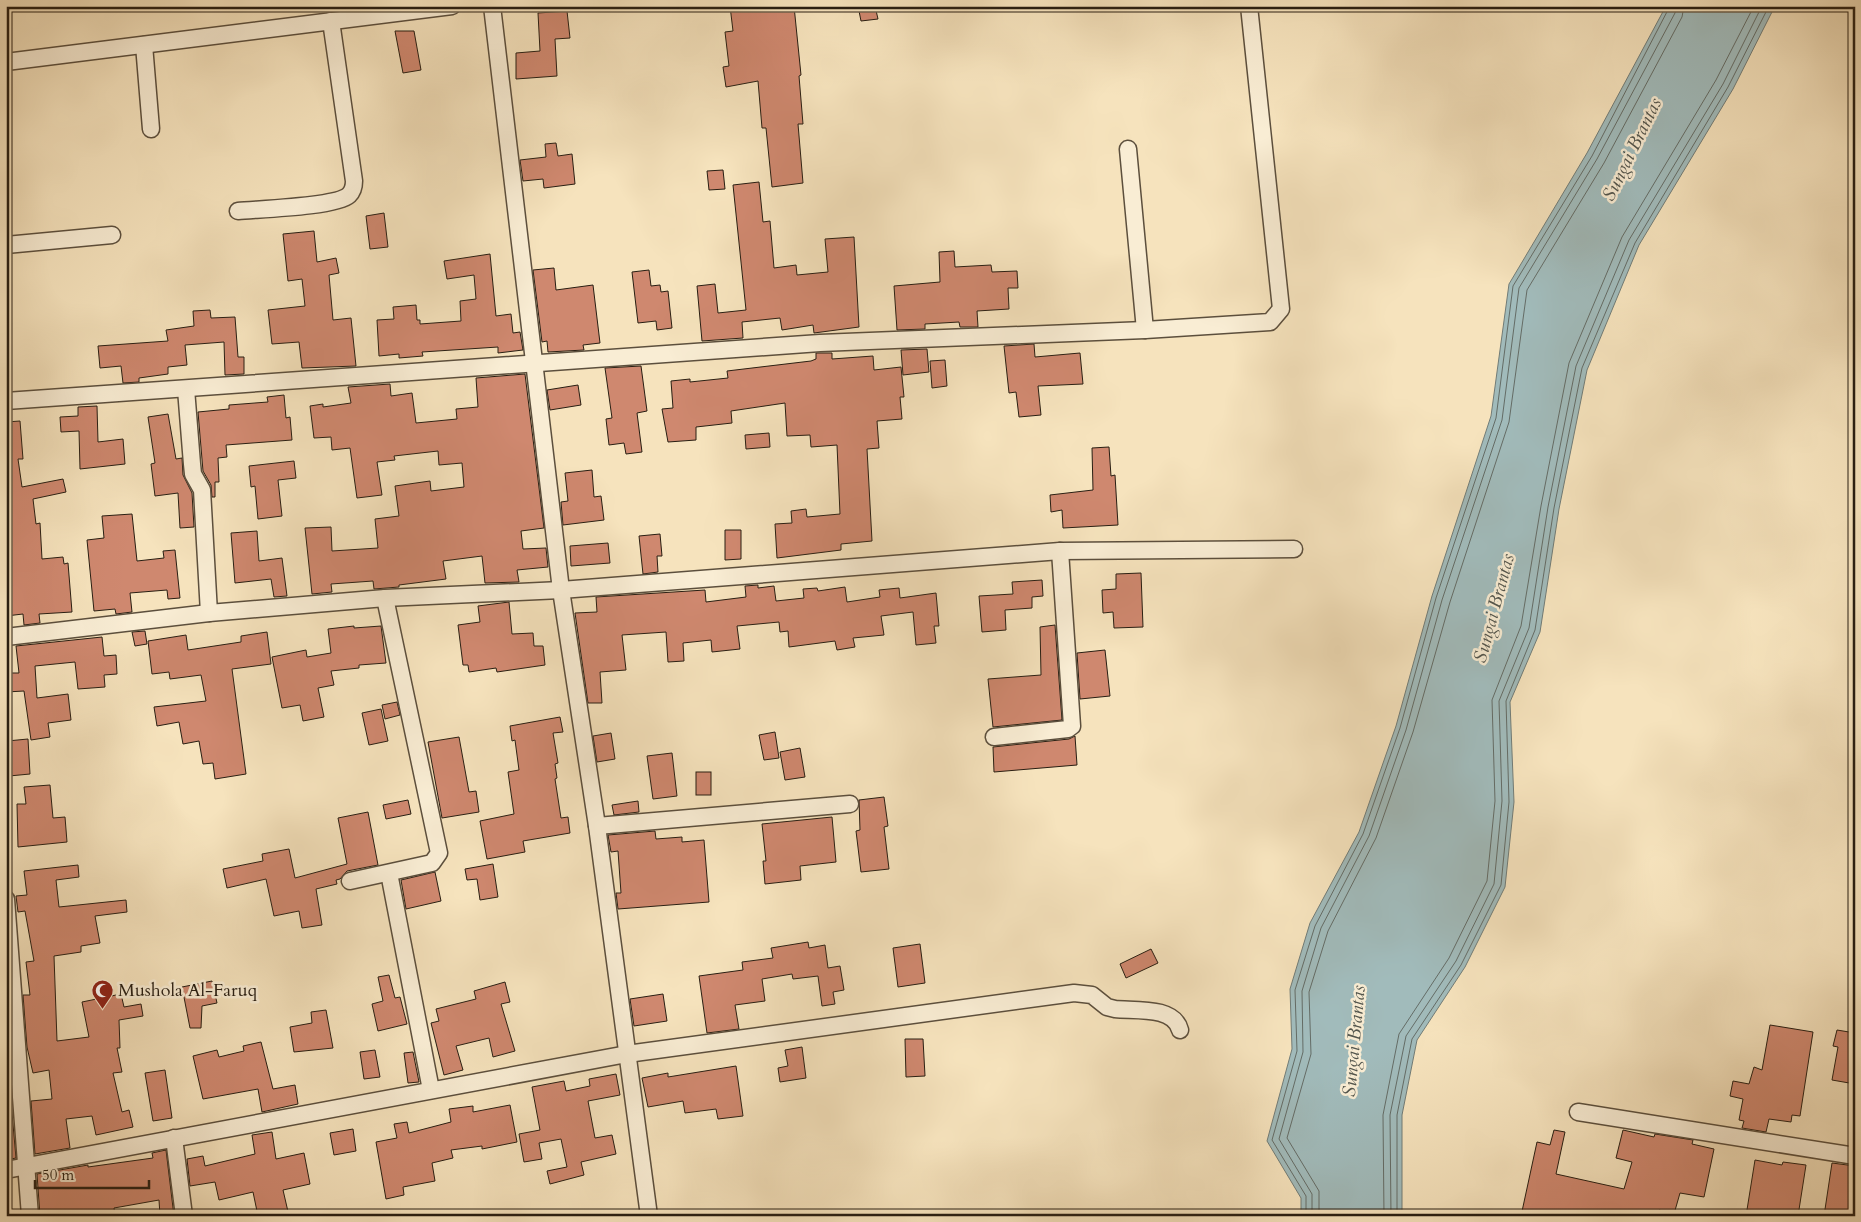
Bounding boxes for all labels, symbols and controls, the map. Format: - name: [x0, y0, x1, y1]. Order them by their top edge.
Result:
- water label: Sungai Brantas: [1596, 93, 1668, 205]
- water label: Sungai Brantas: [1467, 550, 1521, 666]
- mosque icon: Mushola Al-Faruq: [90, 978, 114, 1009]
- place label: Mushola Al-Faruq: [118, 978, 258, 1003]
- water label: Sungai Brantas: [1336, 984, 1372, 1098]
- scale bar: [35, 1157, 149, 1189]
- text: 50 m: [42, 1165, 74, 1185]

